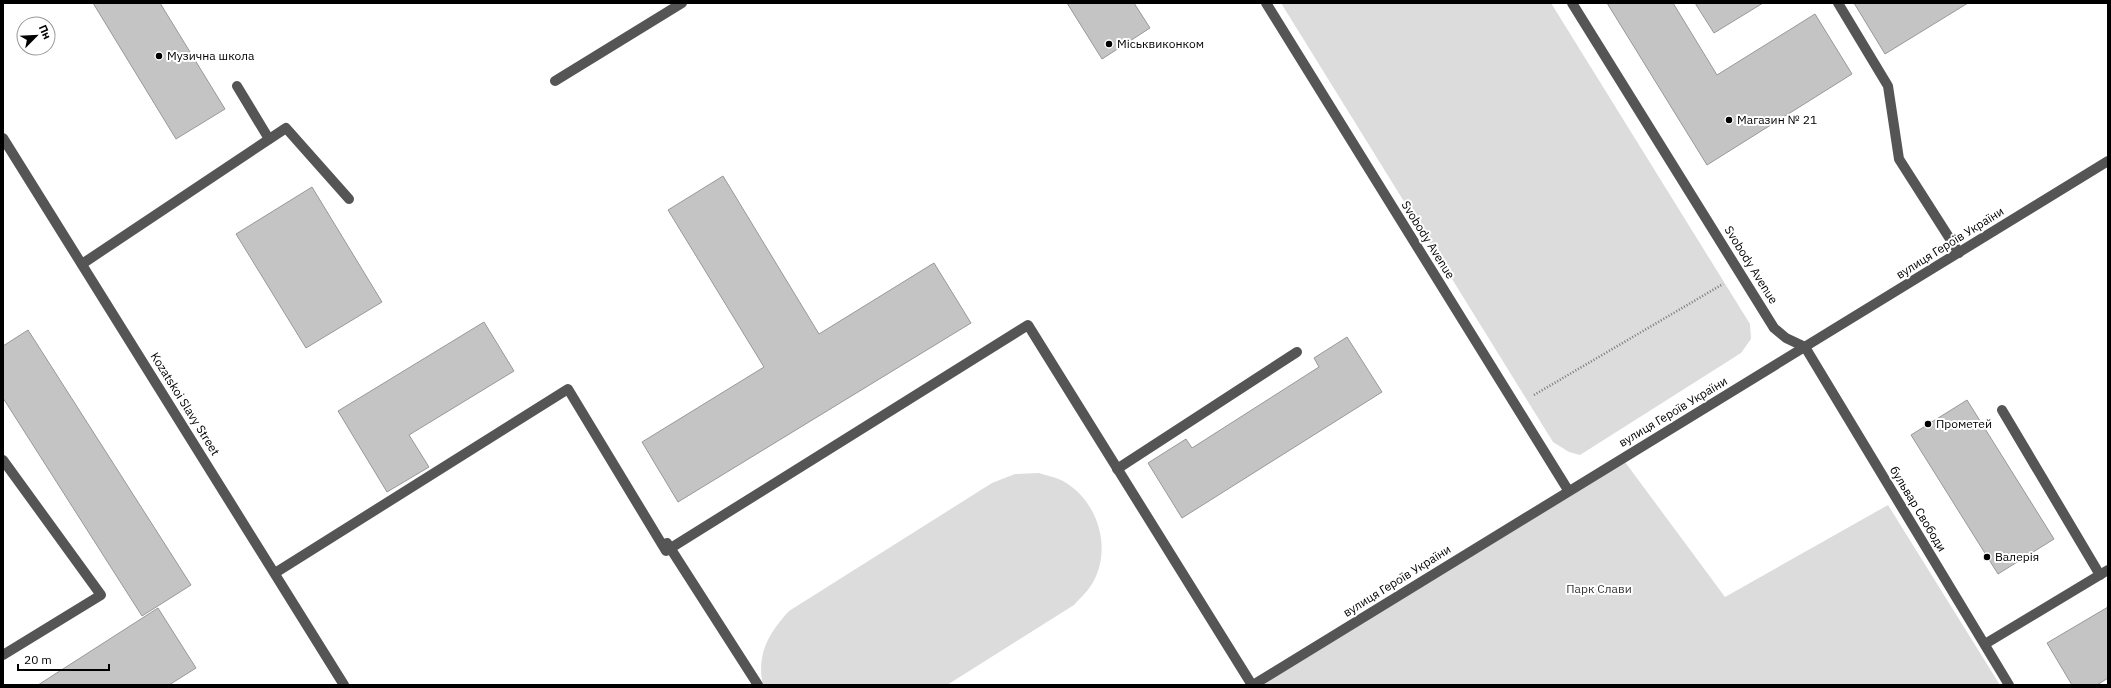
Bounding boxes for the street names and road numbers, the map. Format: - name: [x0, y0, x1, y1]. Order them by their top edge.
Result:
- street label: Svobody Avenue: [1398, 198, 1459, 282]
- street label: вулиця Героїв України: [1893, 203, 2006, 282]
- street label: Svobody Avenue: [1721, 223, 1782, 307]
- street label: Kozatskoi Slavy Street: [148, 349, 223, 458]
- street label: вулиця Героїв України: [1616, 373, 1730, 450]
- street label: бульвар Свободи: [1887, 463, 1950, 554]
- street label: вулиця Героїв України: [1340, 541, 1453, 620]

